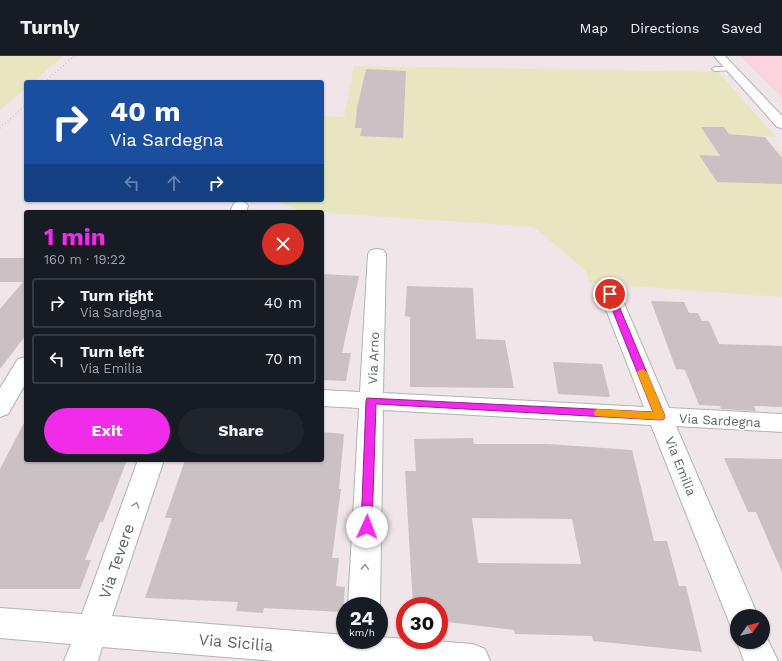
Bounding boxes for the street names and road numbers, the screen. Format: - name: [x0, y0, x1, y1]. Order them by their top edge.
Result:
- street label: Via Arno: [365, 331, 382, 385]
- street label: Via Sardegna: [679, 411, 762, 430]
- street label: Via Emilia: [662, 434, 699, 498]
- street label: Via Tevere: [95, 521, 138, 601]
- street label: Via Sicilia: [198, 630, 274, 655]

